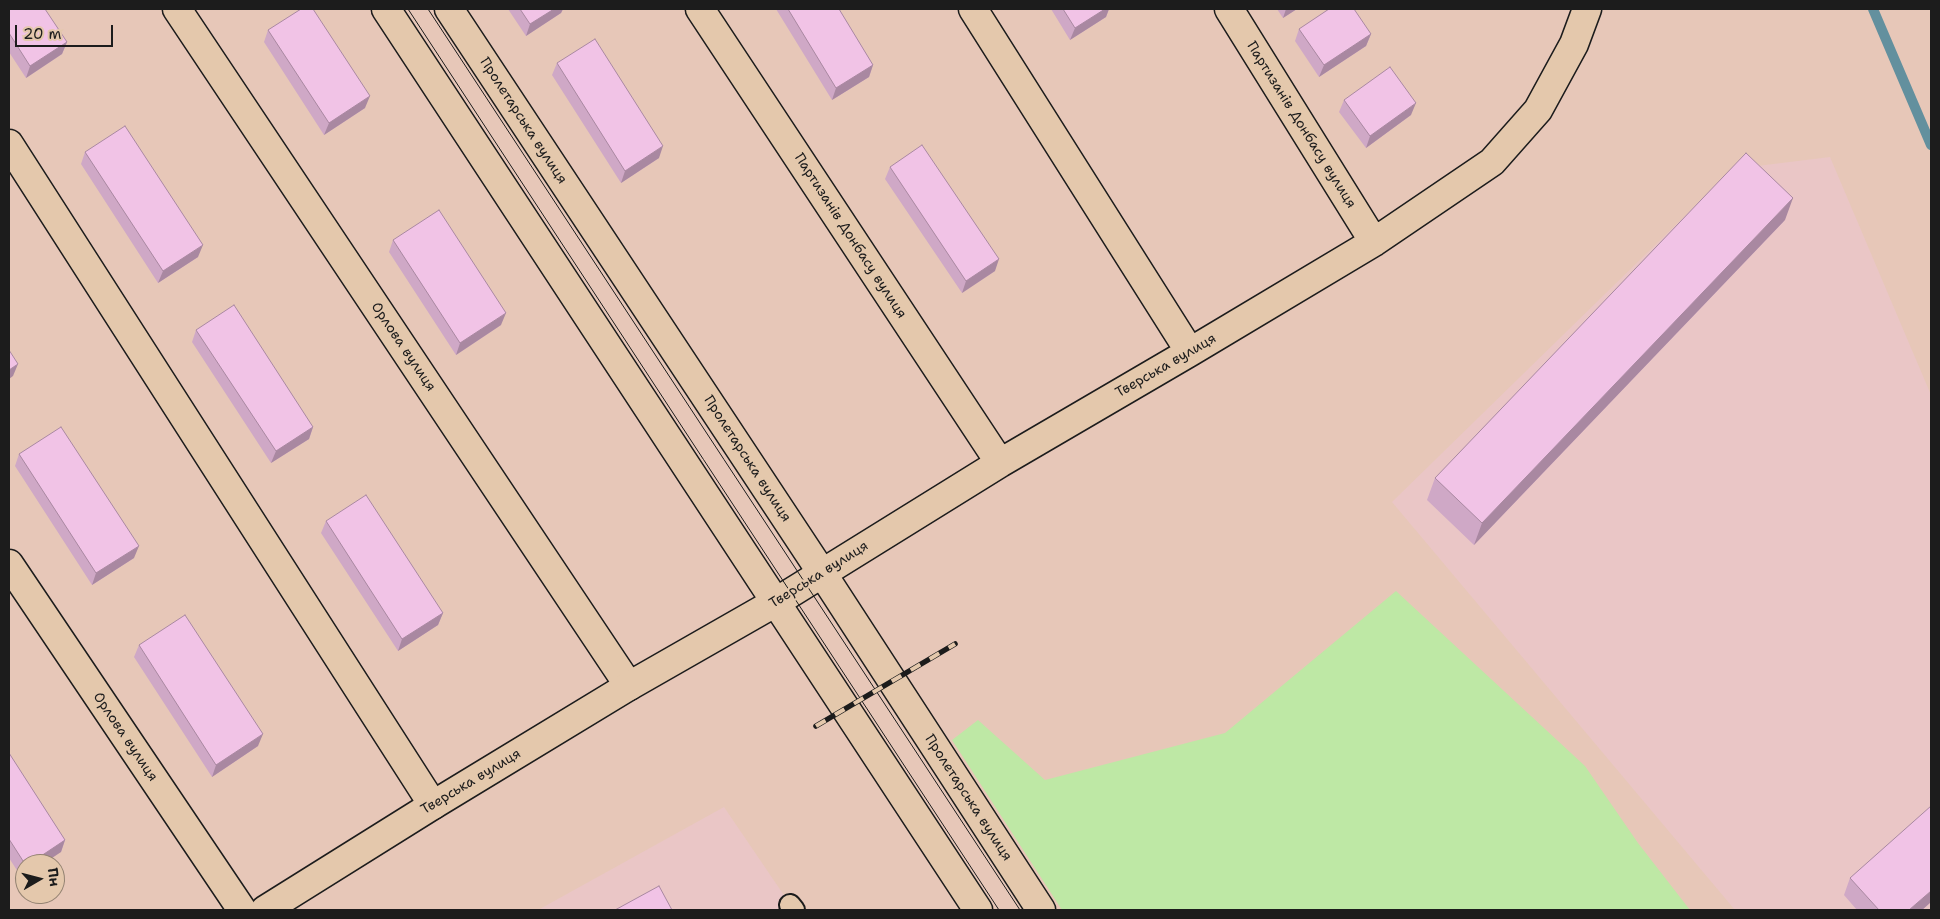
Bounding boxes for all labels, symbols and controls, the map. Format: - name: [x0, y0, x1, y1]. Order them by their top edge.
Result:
- scale bar: [18, 15, 115, 47]
- text: 20 m: [23, 24, 62, 44]
- street label: Партизанів Донбасу вулиця: [1243, 39, 1359, 211]
- street label: Пролетарська вулиця: [476, 55, 570, 187]
- street label: Партизанів Донбасу вулиця: [790, 150, 910, 322]
- street label: Орлова вулиця: [367, 299, 439, 395]
- street label: Тверська вулиця: [1113, 330, 1219, 402]
- street label: Пролетарська вулиця: [700, 393, 794, 525]
- street label: Тверська вулиця: [766, 538, 872, 612]
- street label: Орлова вулиця: [89, 689, 161, 785]
- street label: Пролетарська вулиця: [921, 732, 1015, 864]
- street label: Тверська вулиця: [418, 746, 524, 818]
- north arrow: [15, 854, 65, 904]
- text: Пн: [44, 867, 64, 887]

